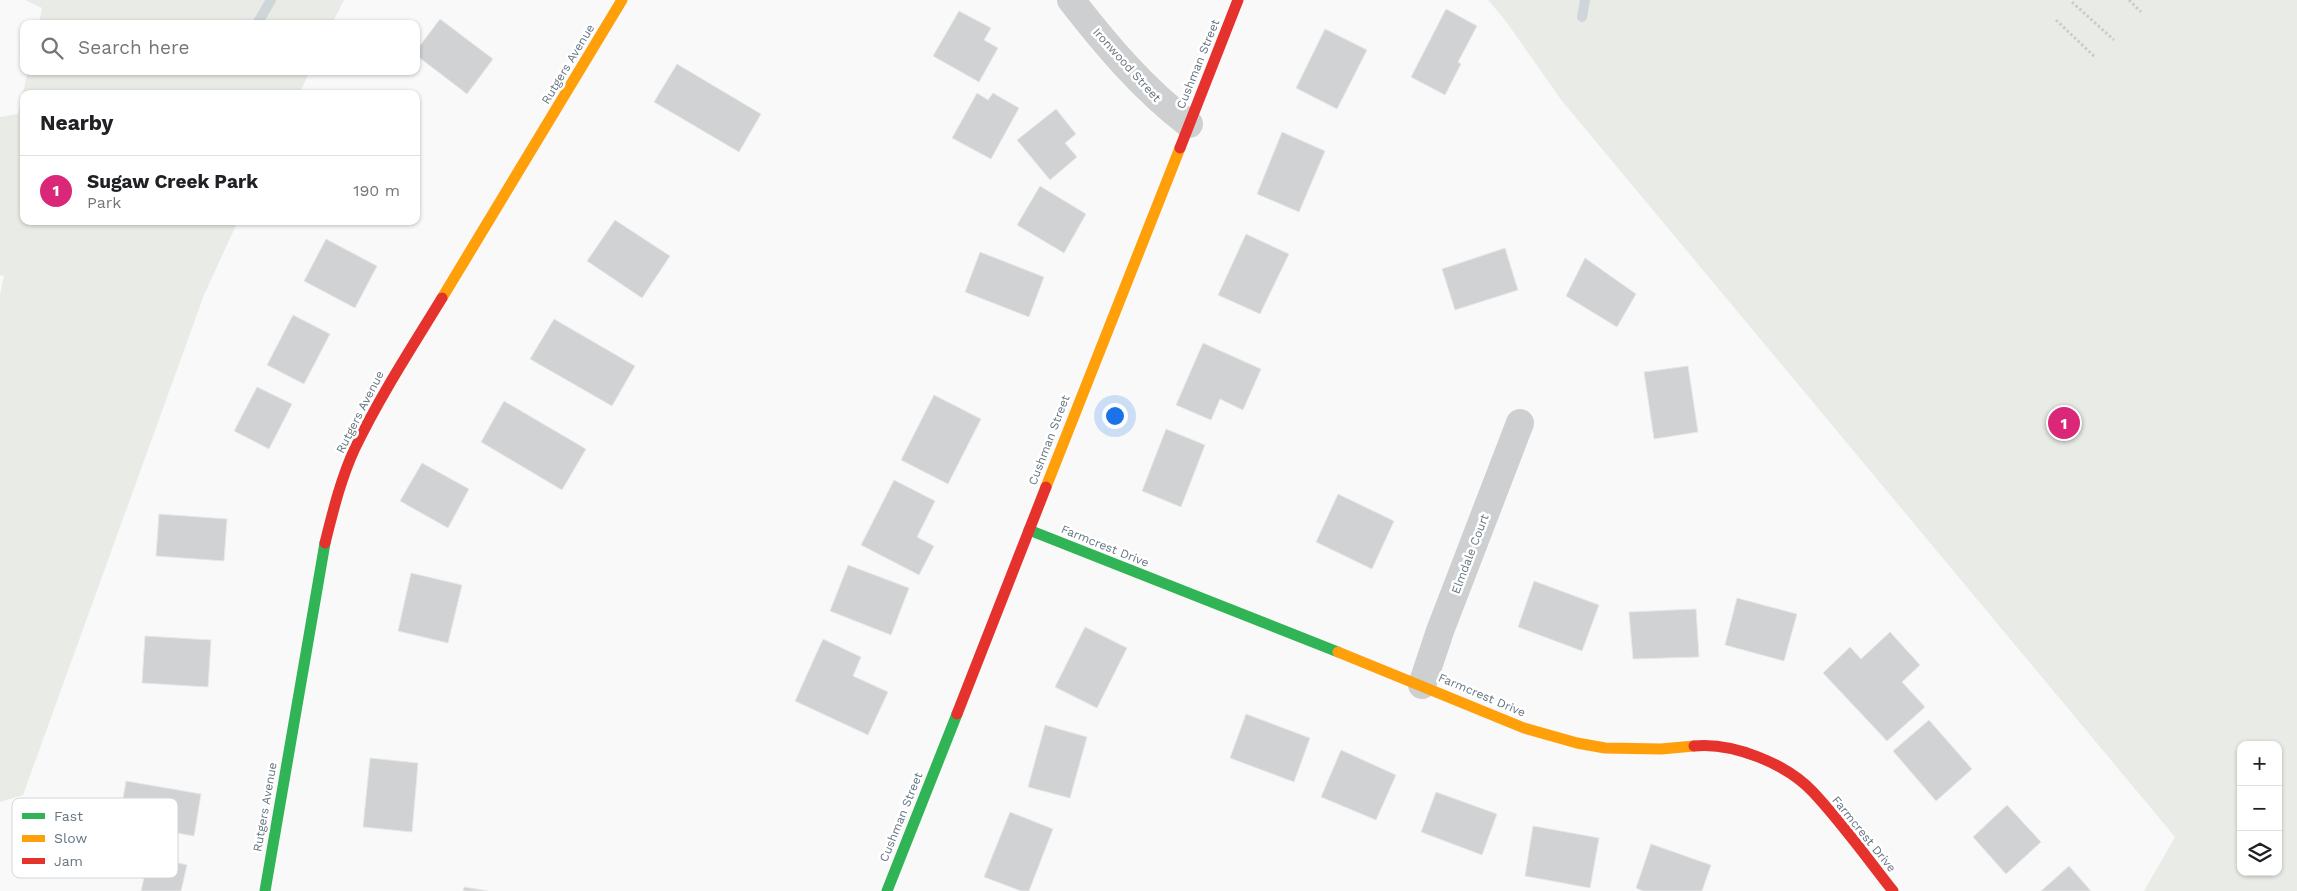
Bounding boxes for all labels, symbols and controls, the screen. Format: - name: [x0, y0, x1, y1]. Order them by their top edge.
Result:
- street label: Cushman Street: [1174, 17, 1222, 111]
- search box: [20, 20, 420, 75]
- street label: Rutgers Avenue: [539, 21, 597, 106]
- street label: Ironwood Street: [1090, 25, 1164, 105]
- icon: search: [38, 34, 66, 62]
- text: Search here: [78, 36, 189, 59]
- text: Nearby: [40, 110, 113, 135]
- text: Sugaw Creek Park: [87, 170, 258, 193]
- text: 1: [53, 181, 59, 200]
- text: 190 m: [353, 181, 400, 200]
- text: Park: [87, 193, 121, 212]
- street label: Rutgers Avenue: [333, 368, 387, 456]
- street label: Cushman Street: [1025, 393, 1073, 487]
- your location: [1102, 403, 1128, 429]
- pin: 1: [2048, 404, 2080, 442]
- street label: Elmdale Court: [1448, 512, 1492, 596]
- street label: Farmcrest Drive: [1059, 522, 1151, 570]
- street label: Farmcrest Drive: [1436, 670, 1528, 720]
- map controls: [2237, 741, 2282, 876]
- button: +: [2237, 741, 2282, 786]
- street label: Rutgers Avenue: [250, 761, 280, 853]
- street label: Cushman Street: [877, 770, 925, 864]
- button: −: [2237, 786, 2282, 831]
- street label: Farmcrest Drive: [1829, 793, 1899, 875]
- legend: [12, 798, 178, 878]
- text: Fast: [54, 808, 83, 824]
- text: Slow: [54, 830, 87, 846]
- button: layers: [2237, 831, 2282, 876]
- text: Jam: [54, 853, 83, 869]

